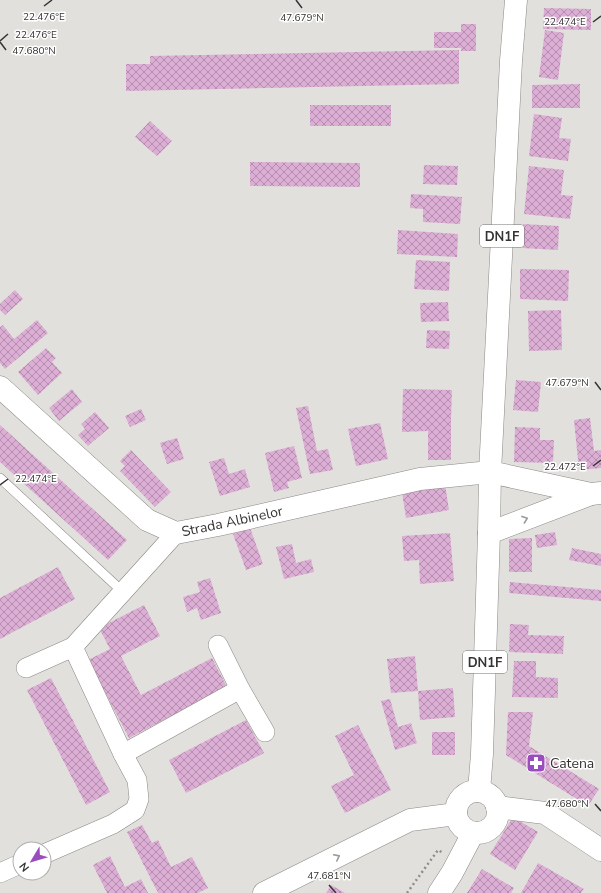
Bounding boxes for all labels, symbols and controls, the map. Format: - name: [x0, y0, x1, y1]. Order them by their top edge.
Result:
- text: 22.476°E: [23, 10, 65, 24]
- text: 47.679°N: [280, 11, 324, 25]
- text: 22.474°E: [544, 15, 586, 29]
- text: 22.476°E: [15, 28, 57, 42]
- text: 47.680°N: [12, 44, 56, 58]
- road number: DN1F: [480, 225, 524, 247]
- text: 47.679°N: [545, 376, 589, 390]
- text: 22.472°E: [544, 460, 586, 474]
- text: 22.474°E: [15, 472, 57, 486]
- street label: Strada Albinelor: [180, 501, 284, 541]
- one-way arrow: [522, 516, 529, 524]
- road number: DN1F: [463, 651, 507, 673]
- pharmacy icon: Catena: [525, 752, 547, 774]
- place label: Catena: [550, 754, 594, 773]
- text: 47.680°N: [545, 797, 589, 811]
- north arrow: [12, 841, 52, 881]
- one-way arrow: [332, 854, 340, 862]
- text: N: [16, 859, 33, 875]
- text: 47.681°N: [307, 869, 351, 883]

